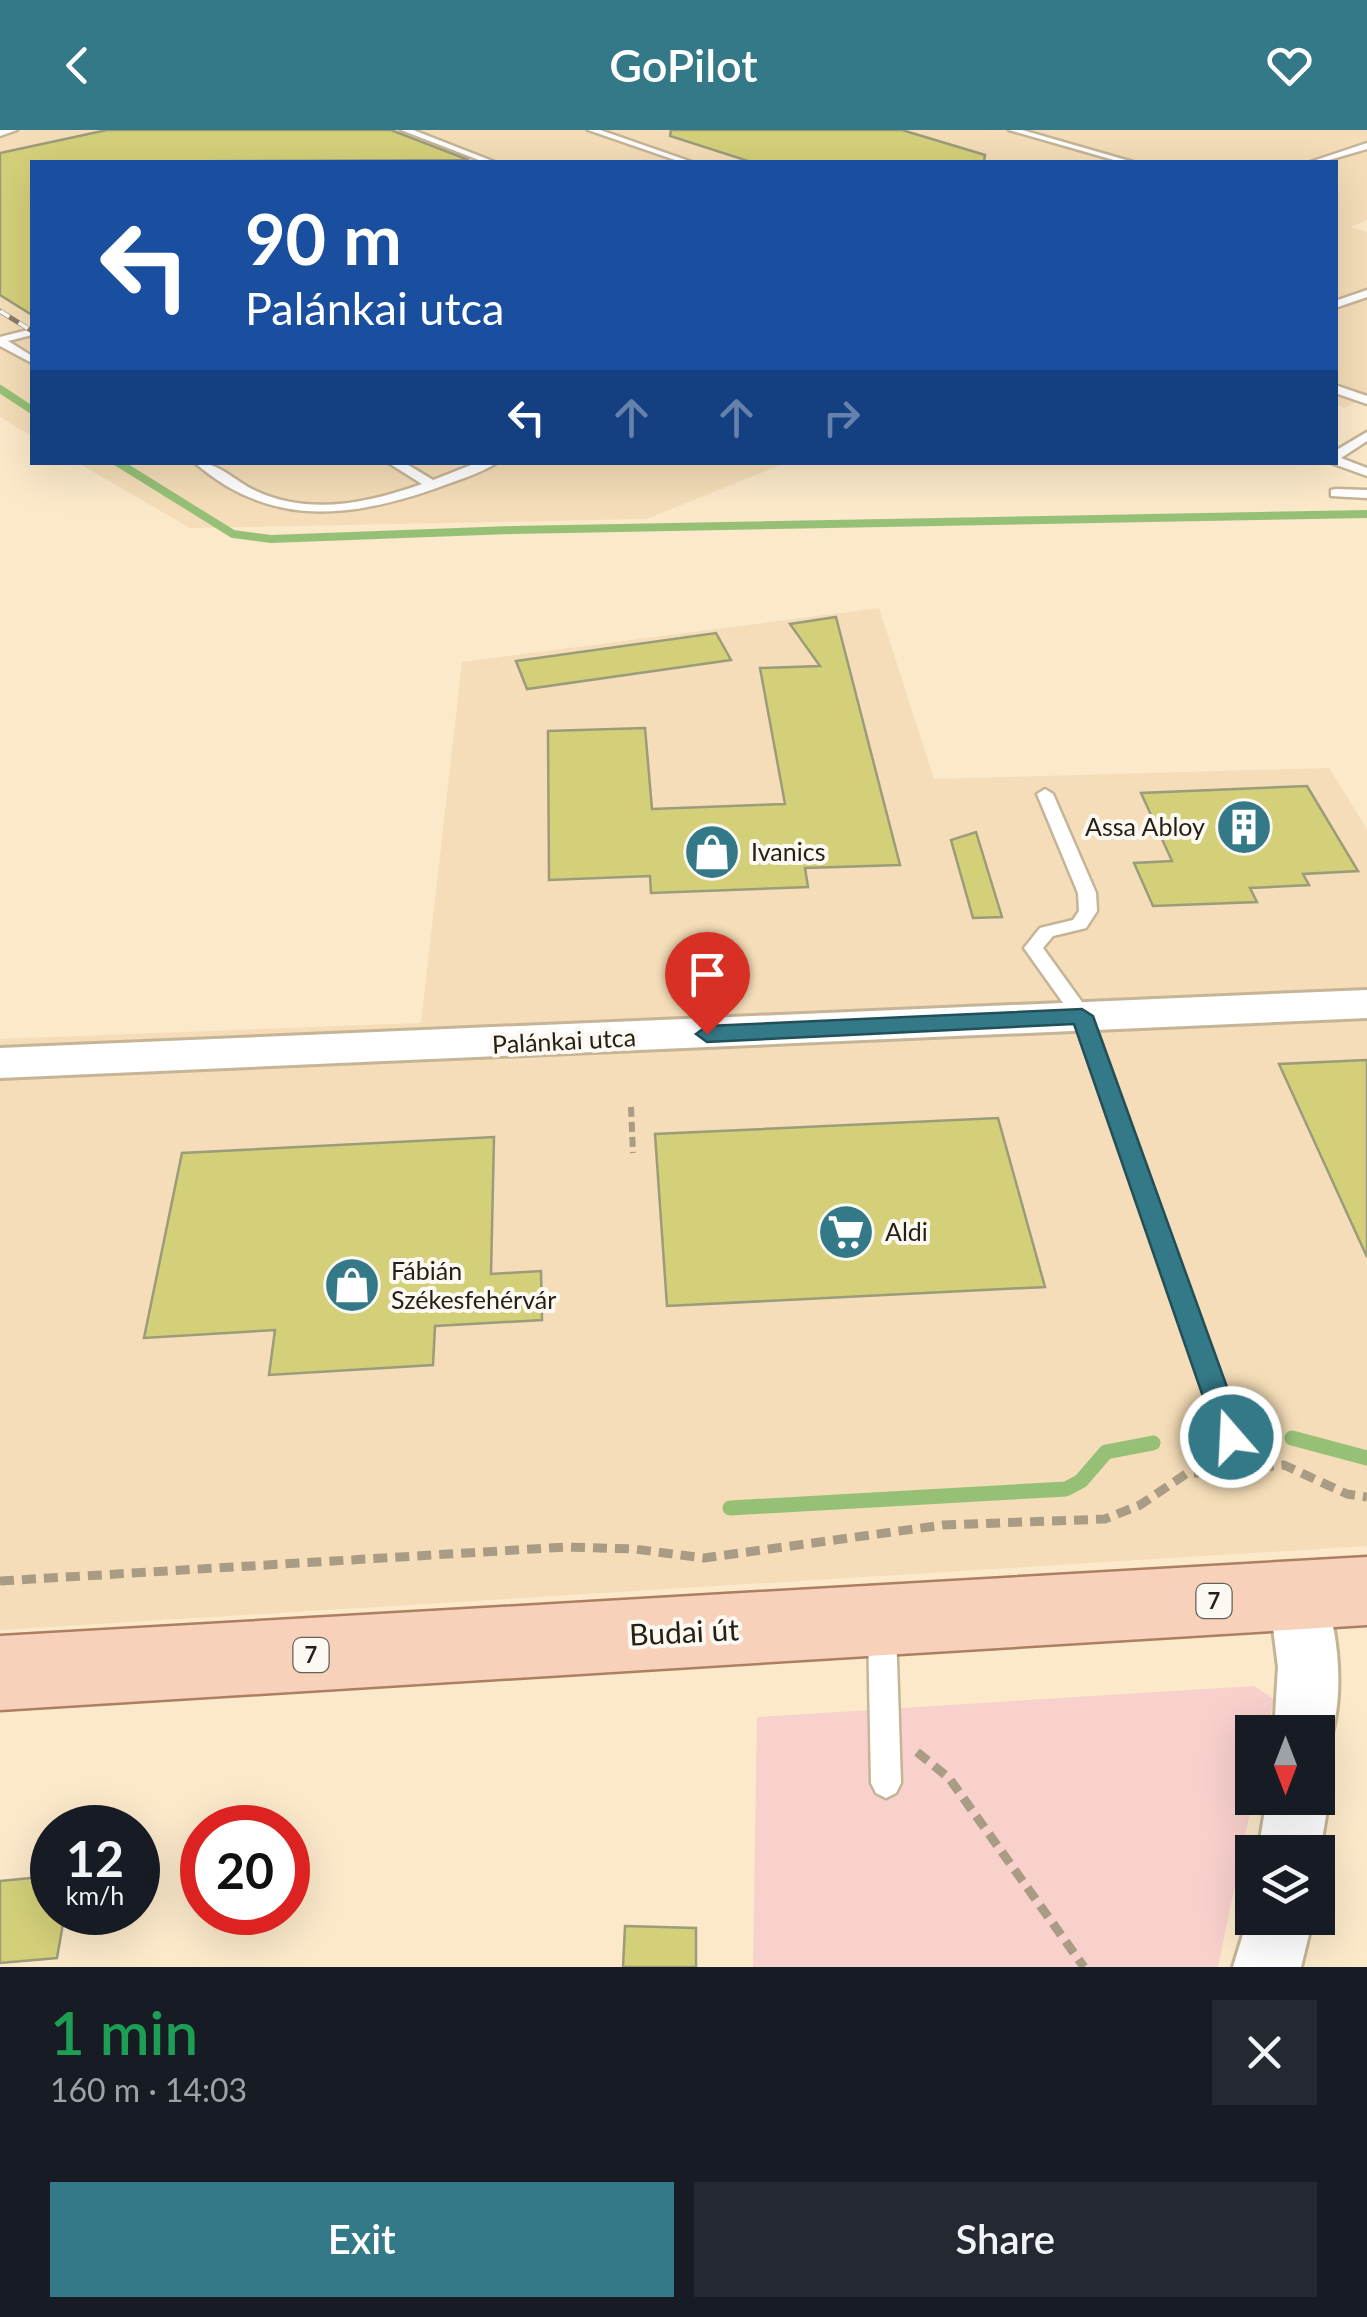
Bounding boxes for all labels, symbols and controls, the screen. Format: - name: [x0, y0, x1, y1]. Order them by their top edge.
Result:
- icon: back: [50, 38, 105, 93]
- text: GoPilot: [609, 38, 758, 92]
- icon: heart: [1262, 38, 1317, 93]
- text: 90 m: [245, 196, 402, 280]
- icon: left: [80, 200, 210, 330]
- text: Palánkai utca: [245, 281, 504, 335]
- icon: left: [499, 390, 554, 445]
- icon: ahead: [604, 390, 659, 445]
- icon: ahead: [709, 390, 764, 445]
- icon: right: [814, 390, 869, 445]
- building icon: Assa Abloy: [1214, 797, 1274, 857]
- place label: Assa Abloy: [1085, 811, 1205, 841]
- shop icon: Ivanics: [682, 822, 742, 882]
- place label: Ivanics: [751, 836, 825, 866]
- pin: [665, 932, 750, 1035]
- icon: arrive: [680, 947, 735, 1002]
- street label: Palánkai utca: [491, 1021, 637, 1059]
- supermarket icon: Aldi: [816, 1202, 876, 1262]
- place label: Aldi: [885, 1216, 928, 1246]
- shop icon: Fábián Székesfehérvár: [322, 1255, 382, 1315]
- place label: Fábián Székesfehérvár: [391, 1255, 556, 1314]
- position arrow: [1179, 1385, 1283, 1489]
- road number: 7: [1196, 1584, 1232, 1618]
- street label: Budai út: [628, 1610, 740, 1652]
- road number: 7: [294, 1638, 328, 1672]
- north arrow: [1235, 1715, 1335, 1815]
- map controls: [1235, 1715, 1335, 1935]
- speed limit sign: 20: [180, 1805, 310, 1935]
- text: 12: [66, 1828, 124, 1888]
- button: layers: [1235, 1835, 1335, 1935]
- text: km/h: [66, 1880, 124, 1910]
- text: 1 min: [50, 1996, 198, 2068]
- button: close: [1212, 2000, 1317, 2105]
- text: 160 m · 14:03: [50, 2070, 247, 2109]
- button: Exit: [50, 2182, 674, 2297]
- button: Share: [694, 2182, 1317, 2297]

